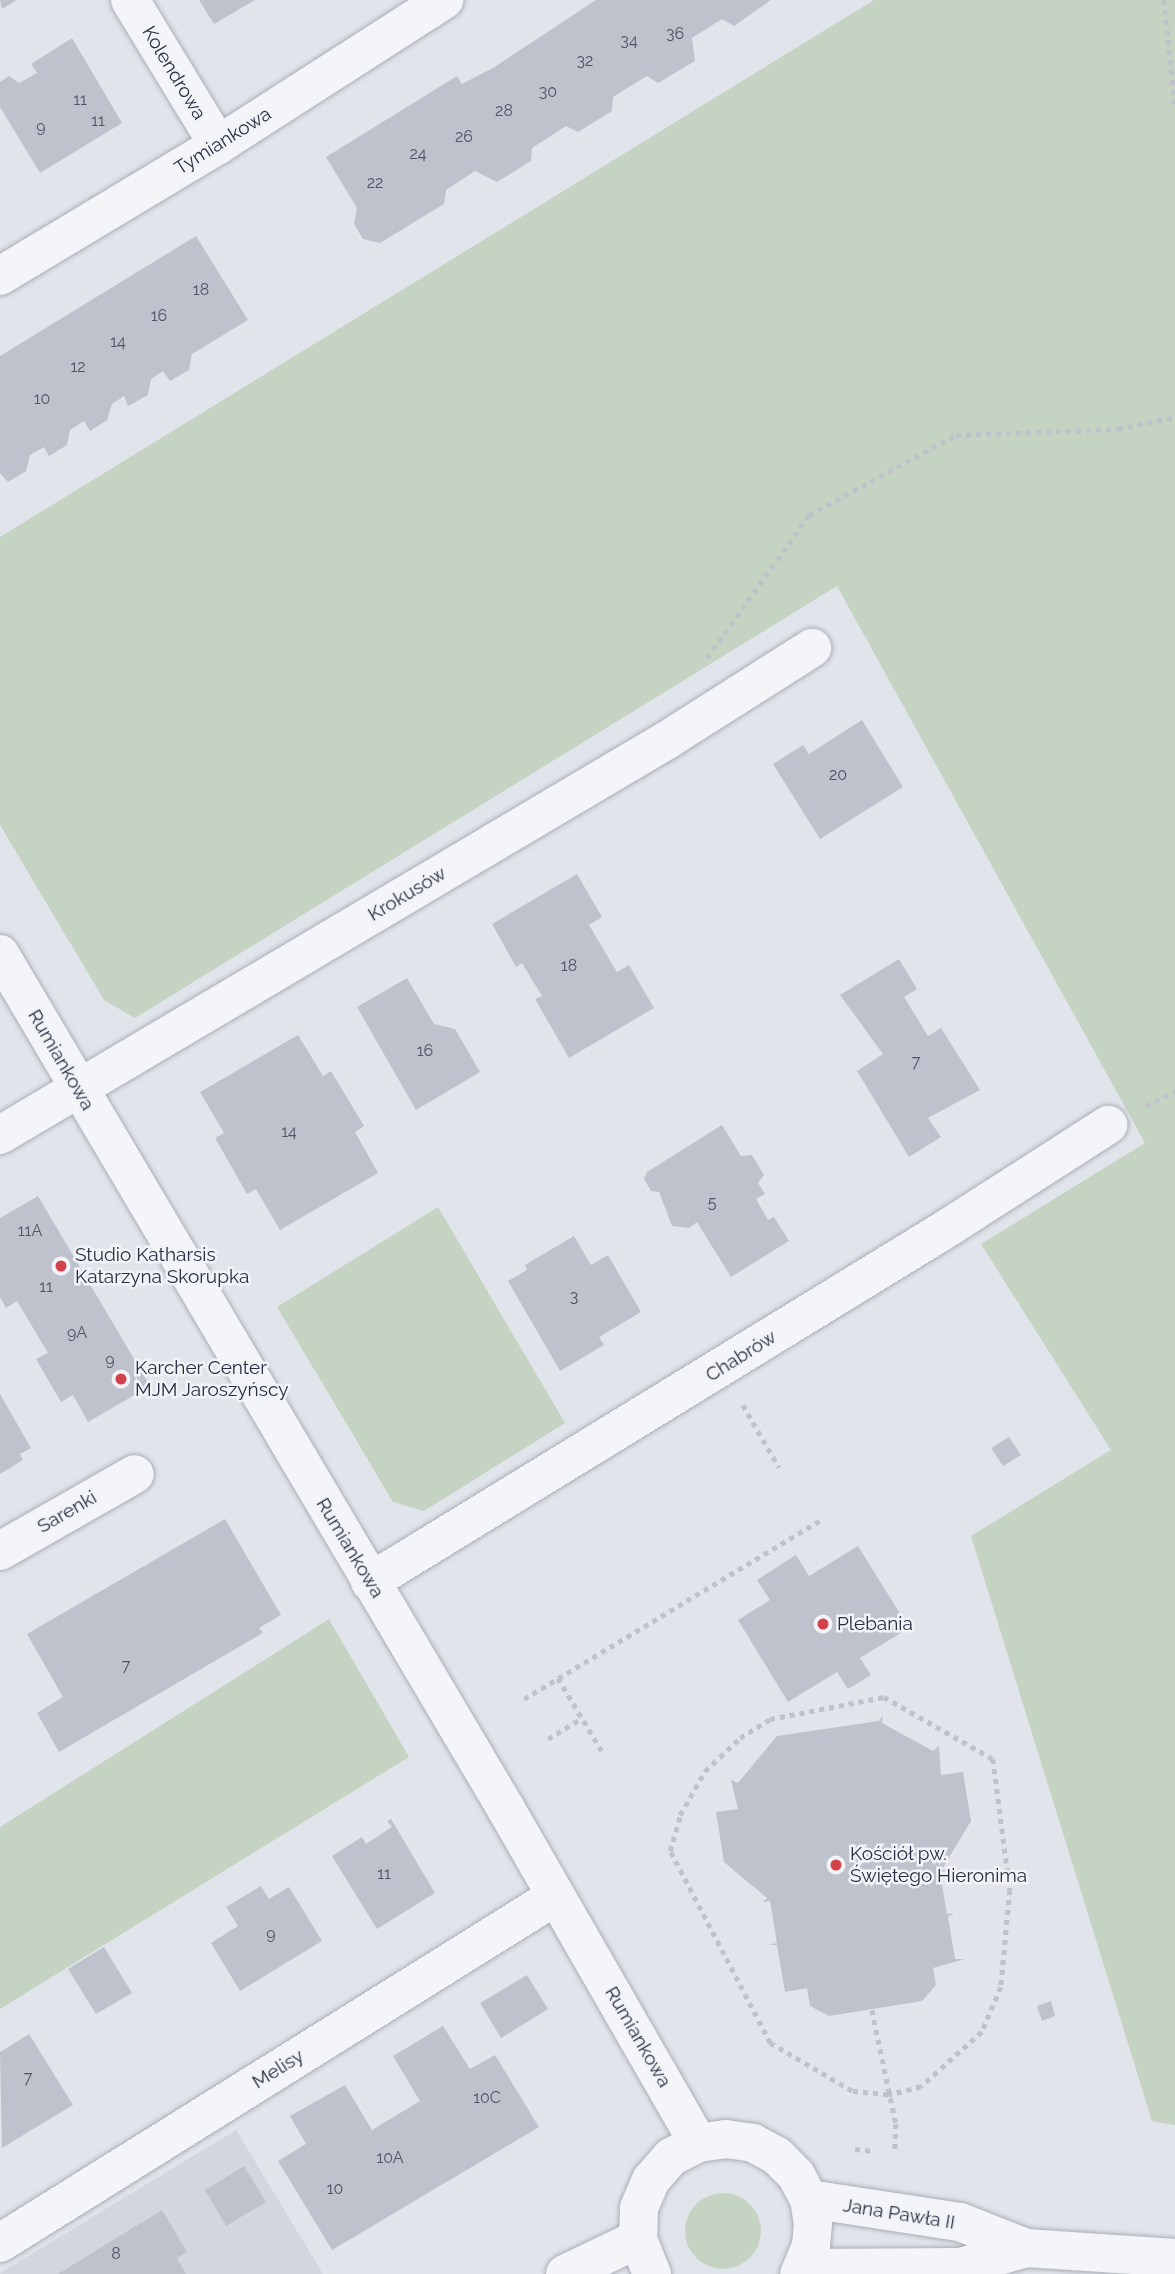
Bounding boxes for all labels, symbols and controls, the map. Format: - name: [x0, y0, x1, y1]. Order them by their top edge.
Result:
- street label: Kolendrowa: [137, 22, 211, 124]
- house number: 36: [666, 24, 684, 44]
- house number: 34: [620, 31, 638, 51]
- house number: 32: [577, 51, 593, 71]
- house number: 30: [539, 82, 557, 102]
- house number: 11: [73, 90, 87, 110]
- house number: 28: [495, 101, 513, 121]
- street label: Tymiankowa: [171, 102, 275, 180]
- house number: 11: [91, 111, 105, 131]
- house number: 9: [36, 117, 46, 137]
- house number: 26: [455, 127, 473, 147]
- house number: 24: [409, 144, 427, 164]
- house number: 22: [367, 173, 383, 193]
- house number: 18: [193, 280, 209, 300]
- house number: 16: [151, 306, 167, 326]
- house number: 14: [110, 332, 126, 352]
- house number: 12: [70, 357, 86, 377]
- house number: 10: [34, 389, 50, 409]
- house number: 20: [829, 765, 847, 785]
- street label: Krokusów: [364, 862, 450, 926]
- house number: 18: [561, 956, 577, 976]
- street label: Rumiankowa: [23, 1006, 99, 1114]
- house number: 16: [417, 1041, 433, 1061]
- house number: 7: [912, 1052, 920, 1072]
- house number: 14: [281, 1122, 297, 1142]
- house number: 5: [708, 1193, 716, 1213]
- house number: 11A: [18, 1221, 42, 1241]
- place label: Studio Katharsis Katarzyna Skorupka: [75, 1244, 249, 1288]
- marker: Studio Katharsis Katarzyna Skorupka: [53, 1258, 69, 1274]
- house number: 11: [39, 1277, 53, 1297]
- house number: 3: [570, 1287, 578, 1307]
- house number: 9A: [67, 1323, 87, 1343]
- street label: Chabrów: [701, 1325, 781, 1387]
- house number: 9: [105, 1350, 115, 1370]
- place label: Karcher Center MJM Jaroszyńscy: [135, 1357, 289, 1401]
- marker: Karcher Center MJM Jaroszyńscy: [113, 1371, 129, 1387]
- street label: Sarenki: [33, 1486, 101, 1538]
- street label: Rumiankowa: [311, 1494, 389, 1602]
- place label: Plebania: [837, 1613, 913, 1635]
- marker: Plebania: [815, 1616, 831, 1632]
- house number: 7: [122, 1656, 130, 1676]
- place label: Kościół pw. Świętego Hieronima: [850, 1843, 1027, 1887]
- marker: Kościół pw. Świętego Hieronima: [828, 1857, 844, 1873]
- house number: 11: [377, 1864, 391, 1884]
- house number: 9: [266, 1924, 276, 1944]
- street label: Rumiankowa: [600, 1983, 676, 2091]
- street label: Melisy: [248, 2044, 308, 2094]
- house number: 7: [24, 2068, 32, 2088]
- house number: 10C: [473, 2088, 501, 2108]
- house number: 10A: [376, 2148, 404, 2168]
- house number: 10: [327, 2179, 343, 2199]
- street label: Jana Pawła II: [841, 2194, 957, 2234]
- house number: 8: [111, 2244, 121, 2264]

